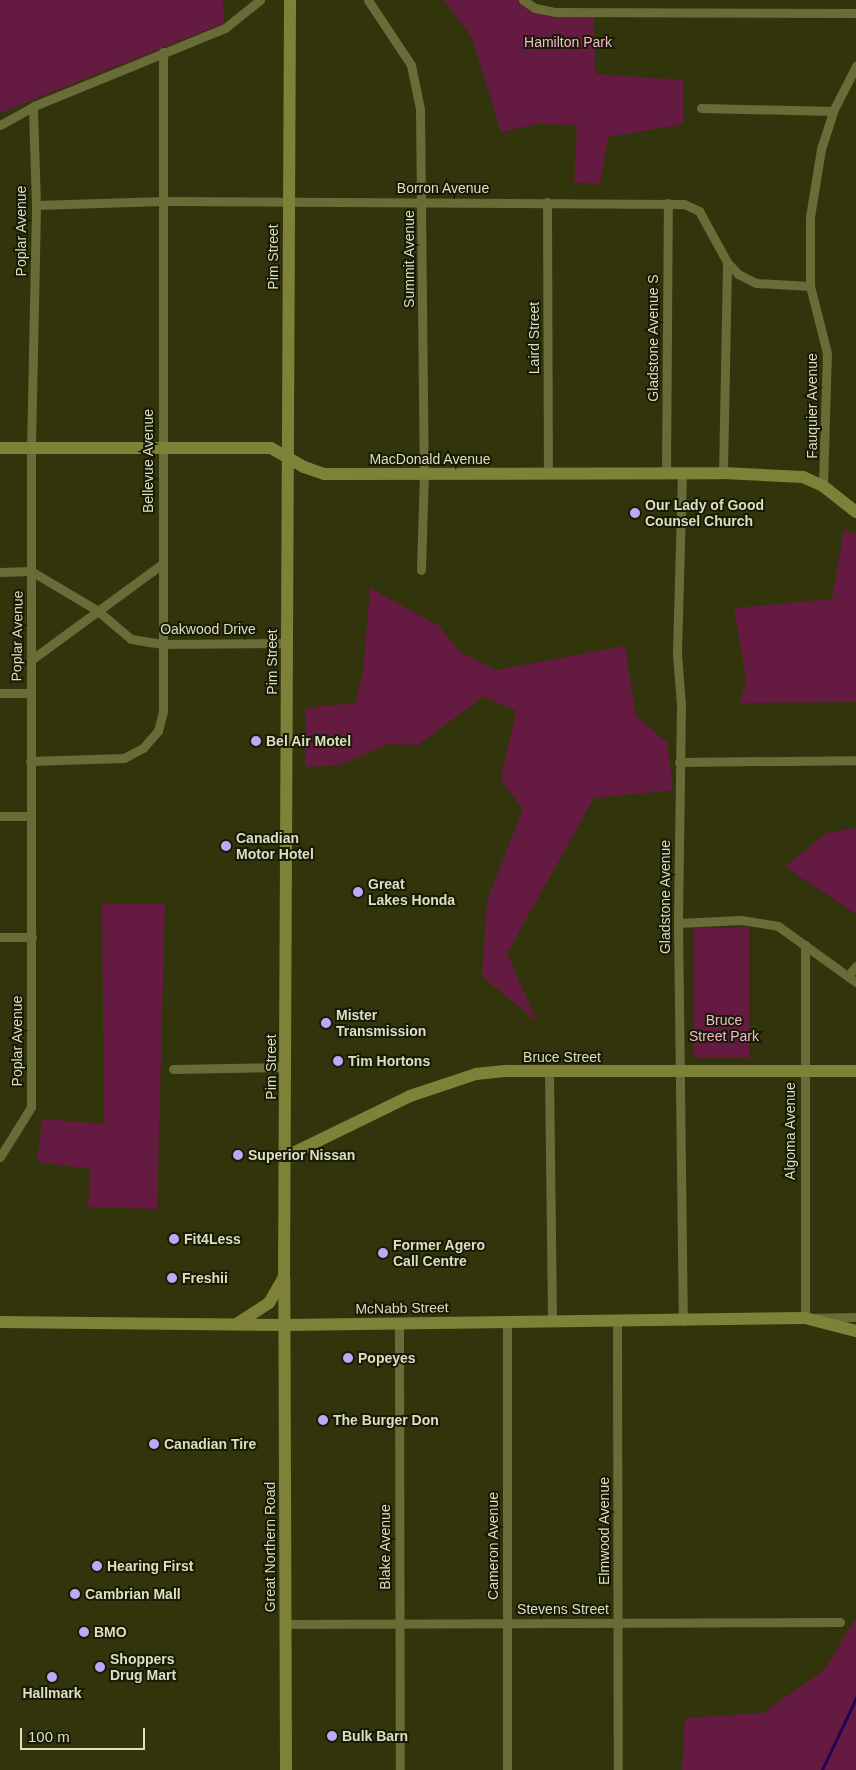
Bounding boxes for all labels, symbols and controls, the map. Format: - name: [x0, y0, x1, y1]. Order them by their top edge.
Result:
- park label: Hamilton Park: [524, 34, 612, 50]
- street label: Borron Avenue: [396, 180, 490, 196]
- street label: Poplar Avenue: [13, 185, 29, 277]
- street label: Summit Avenue: [401, 210, 417, 308]
- street label: Pim Street: [265, 224, 281, 290]
- street label: Gladstone Avenue S: [645, 274, 661, 402]
- street label: Laird Street: [526, 302, 542, 374]
- street label: Fauquier Avenue: [804, 353, 820, 459]
- street label: Bellevue Avenue: [140, 409, 156, 513]
- street label: MacDonald Avenue: [369, 451, 491, 467]
- place label: Our Lady of Good Counsel Church: [645, 497, 764, 530]
- marker: Our Lady of Good Counsel Church: [629, 507, 641, 519]
- street label: Poplar Avenue: [8, 590, 26, 682]
- street label: Oakwood Drive: [160, 621, 256, 637]
- street label: Pim Street: [264, 629, 280, 695]
- place label: Bel Air Motel: [266, 733, 352, 749]
- marker: Bel Air Motel: [250, 735, 262, 747]
- place label: Canadian Motor Hotel: [236, 830, 314, 862]
- marker: Canadian Motor Hotel: [220, 840, 232, 852]
- street label: Gladstone Avenue: [657, 840, 673, 954]
- place label: Great Lakes Honda: [368, 876, 455, 909]
- marker: Great Lakes Honda: [352, 886, 364, 898]
- street label: Poplar Avenue: [9, 995, 25, 1087]
- place label: Mister Transmission: [336, 1007, 426, 1040]
- park label: Bruce Street Park: [689, 1012, 759, 1044]
- marker: Mister Transmission: [320, 1017, 332, 1029]
- street label: Pim Street: [263, 1034, 279, 1100]
- street label: Bruce Street: [523, 1049, 601, 1065]
- place label: Tim Hortons: [348, 1053, 430, 1069]
- marker: Tim Hortons: [332, 1055, 344, 1067]
- street label: Algoma Avenue: [782, 1082, 798, 1180]
- place label: Superior Nissan: [248, 1147, 355, 1163]
- marker: Superior Nissan: [232, 1149, 244, 1161]
- place label: Fit4Less: [184, 1231, 241, 1247]
- marker: Fit4Less: [168, 1233, 180, 1245]
- place label: Former Agero Call Centre: [393, 1237, 486, 1270]
- marker: Former Agero Call Centre: [377, 1247, 389, 1259]
- place label: Freshii: [182, 1270, 228, 1286]
- marker: Freshii: [166, 1272, 178, 1284]
- street label: McNabb Street: [355, 1299, 449, 1317]
- place label: Popeyes: [358, 1350, 416, 1366]
- marker: Popeyes: [342, 1352, 354, 1364]
- place label: The Burger Don: [333, 1412, 439, 1428]
- marker: The Burger Don: [317, 1414, 329, 1426]
- place label: Canadian Tire: [164, 1436, 256, 1452]
- marker: Canadian Tire: [148, 1438, 160, 1450]
- street label: Elmwood Avenue: [596, 1477, 612, 1585]
- street label: Great Northern Road: [262, 1482, 278, 1612]
- street label: Cameron Avenue: [485, 1492, 501, 1600]
- street label: Blake Avenue: [377, 1504, 393, 1590]
- place label: Hearing First: [107, 1558, 193, 1574]
- marker: Hearing First: [91, 1560, 103, 1572]
- place label: Cambrian Mall: [85, 1586, 181, 1602]
- marker: Cambrian Mall: [69, 1588, 81, 1600]
- street label: Stevens Street: [517, 1601, 609, 1617]
- place label: BMO: [94, 1624, 127, 1640]
- marker: BMO: [78, 1626, 90, 1638]
- place label: Shoppers Drug Mart: [110, 1651, 176, 1684]
- marker: Shoppers Drug Mart: [94, 1661, 106, 1673]
- marker: Hallmark: [46, 1671, 58, 1683]
- place label: Hallmark: [22, 1685, 82, 1701]
- scale bar: [22, 1718, 148, 1750]
- text: 100 m: [28, 1728, 70, 1745]
- place label: Bulk Barn: [342, 1728, 408, 1744]
- marker: Bulk Barn: [326, 1730, 338, 1742]

